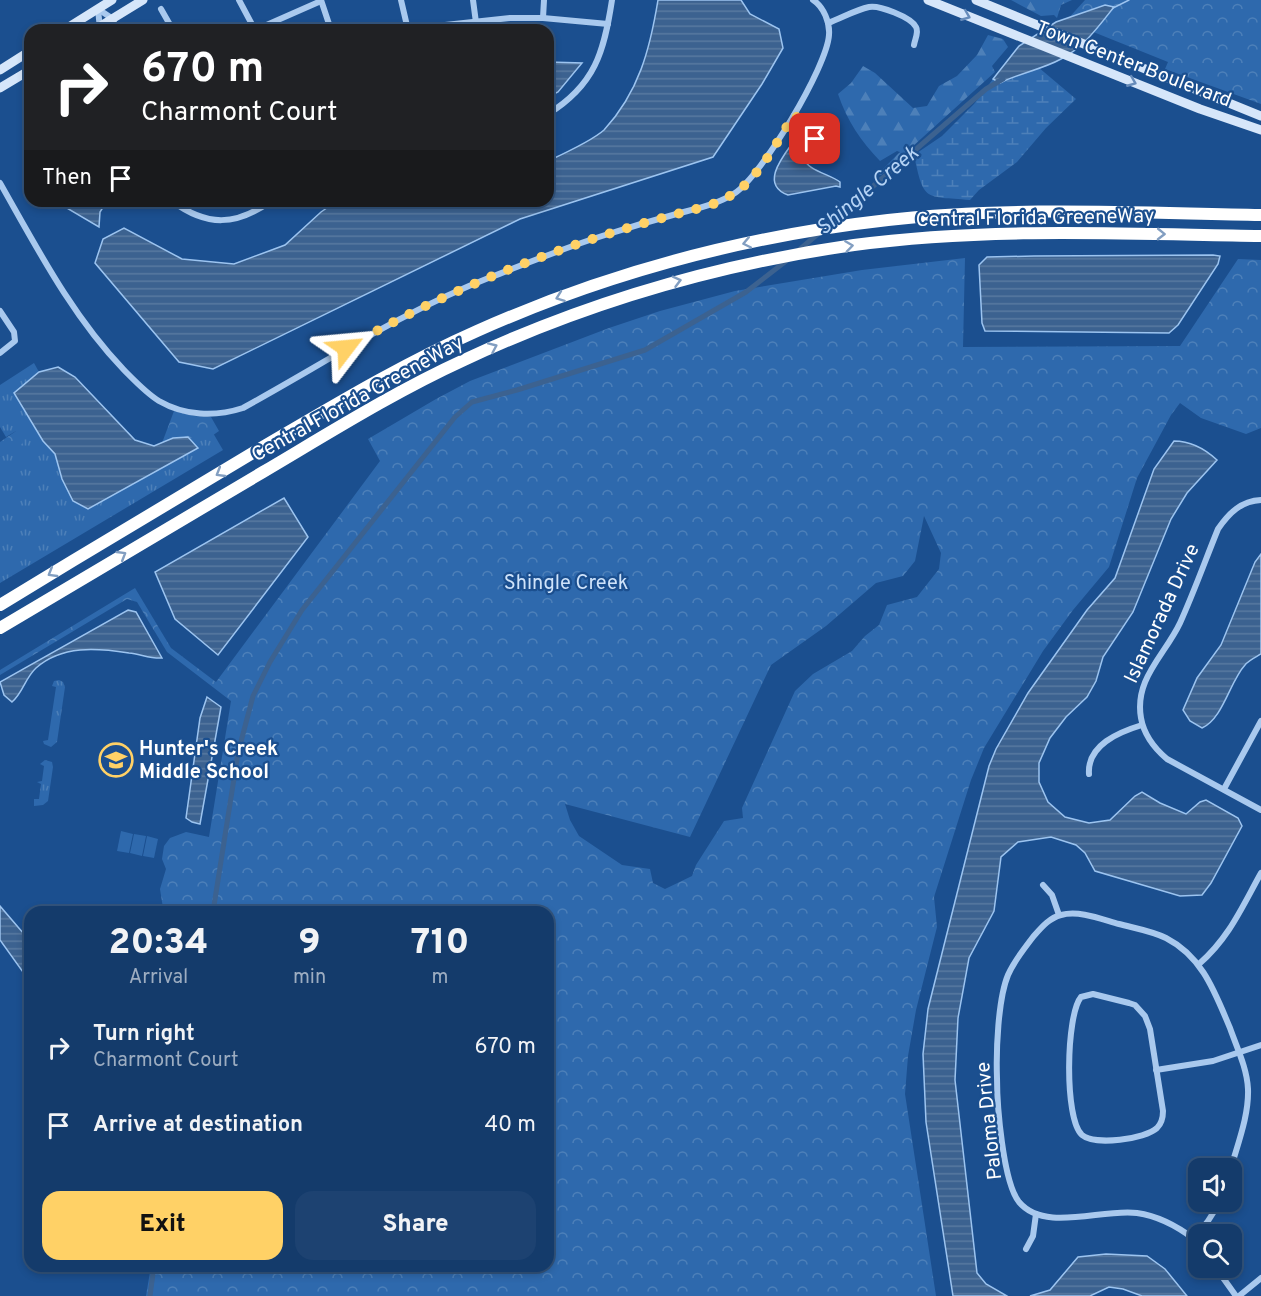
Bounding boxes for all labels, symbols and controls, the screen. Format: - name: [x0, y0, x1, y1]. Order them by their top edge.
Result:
- one-way arrow: [960, 9, 971, 21]
- street label: Town Center Boulevard: [1032, 16, 1235, 114]
- text: 670 m: [141, 44, 264, 97]
- icon: right: [42, 48, 120, 126]
- one-way arrow: [1125, 75, 1136, 87]
- text: Charmont Court: [141, 96, 337, 130]
- pin: [789, 113, 840, 164]
- icon: arrive: [798, 122, 831, 155]
- water label: Shingle Creek: [811, 140, 925, 242]
- icon: arrive: [104, 162, 137, 195]
- text: Then: [42, 165, 92, 192]
- street label: Central Florida GreeneWay: [915, 204, 1155, 234]
- one-way arrow: [1157, 228, 1166, 240]
- one-way arrow: [742, 235, 752, 248]
- one-way arrow: [845, 240, 854, 252]
- one-way arrow: [671, 276, 682, 288]
- one-way arrow: [555, 290, 566, 303]
- position arrow: [314, 316, 378, 380]
- street label: Central Florida GreeneWay: [247, 331, 469, 469]
- one-way arrow: [487, 342, 498, 354]
- one-way arrow: [216, 466, 226, 477]
- street label: Islamorada Drive: [1119, 540, 1207, 688]
- one-way arrow: [116, 551, 126, 563]
- one-way arrow: [48, 566, 58, 578]
- park label: Shingle Creek: [504, 571, 628, 597]
- place label: Hunter's Creek Middle School: [139, 737, 278, 786]
- school or university icon: Hunter's Creek Middle School: [98, 742, 134, 778]
- text: 20:34: [109, 921, 208, 967]
- text: 9: [298, 921, 321, 967]
- text: 710: [411, 921, 469, 967]
- text: Arrival: [129, 965, 188, 991]
- text: min: [293, 965, 326, 991]
- text: m: [432, 965, 449, 991]
- text: Turn right: [93, 1021, 195, 1048]
- icon: right: [42, 1031, 75, 1064]
- text: 670 m: [475, 1034, 536, 1061]
- text: Charmont Court: [93, 1048, 239, 1074]
- street label: Paloma Drive: [971, 1060, 1009, 1181]
- icon: arrive: [42, 1109, 75, 1142]
- text: Arrive at destination: [93, 1112, 303, 1139]
- text: 40 m: [484, 1112, 536, 1139]
- map controls: [1188, 1158, 1242, 1278]
- button: sound: [1188, 1158, 1242, 1212]
- button: Exit: [42, 1191, 283, 1260]
- button: Share: [295, 1191, 536, 1260]
- button: search: [1188, 1224, 1242, 1278]

